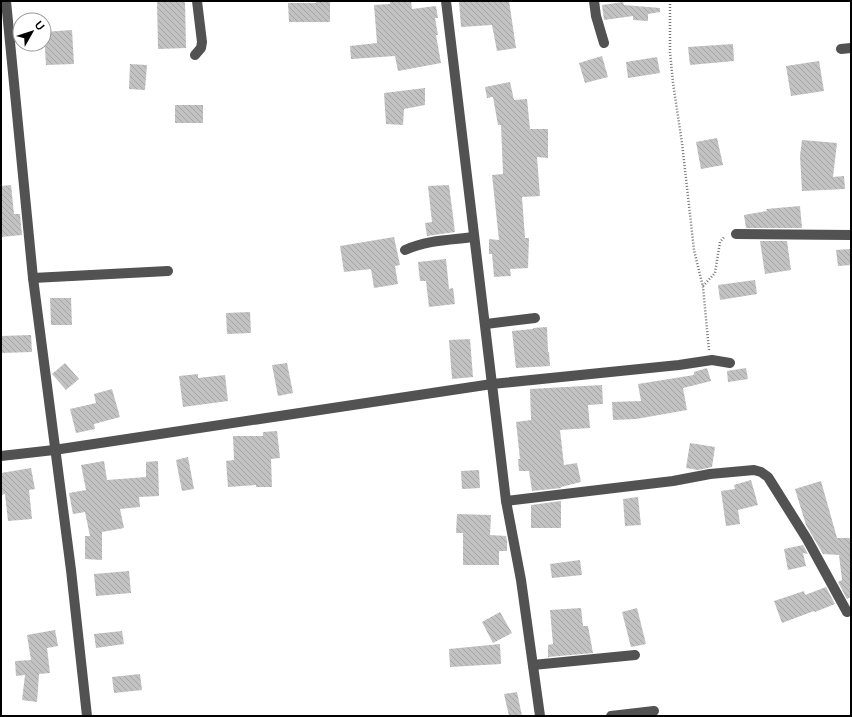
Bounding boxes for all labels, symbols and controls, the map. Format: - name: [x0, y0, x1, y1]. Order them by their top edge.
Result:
- north arrow: [12, 12, 52, 52]
- text: U: [33, 18, 48, 33]

